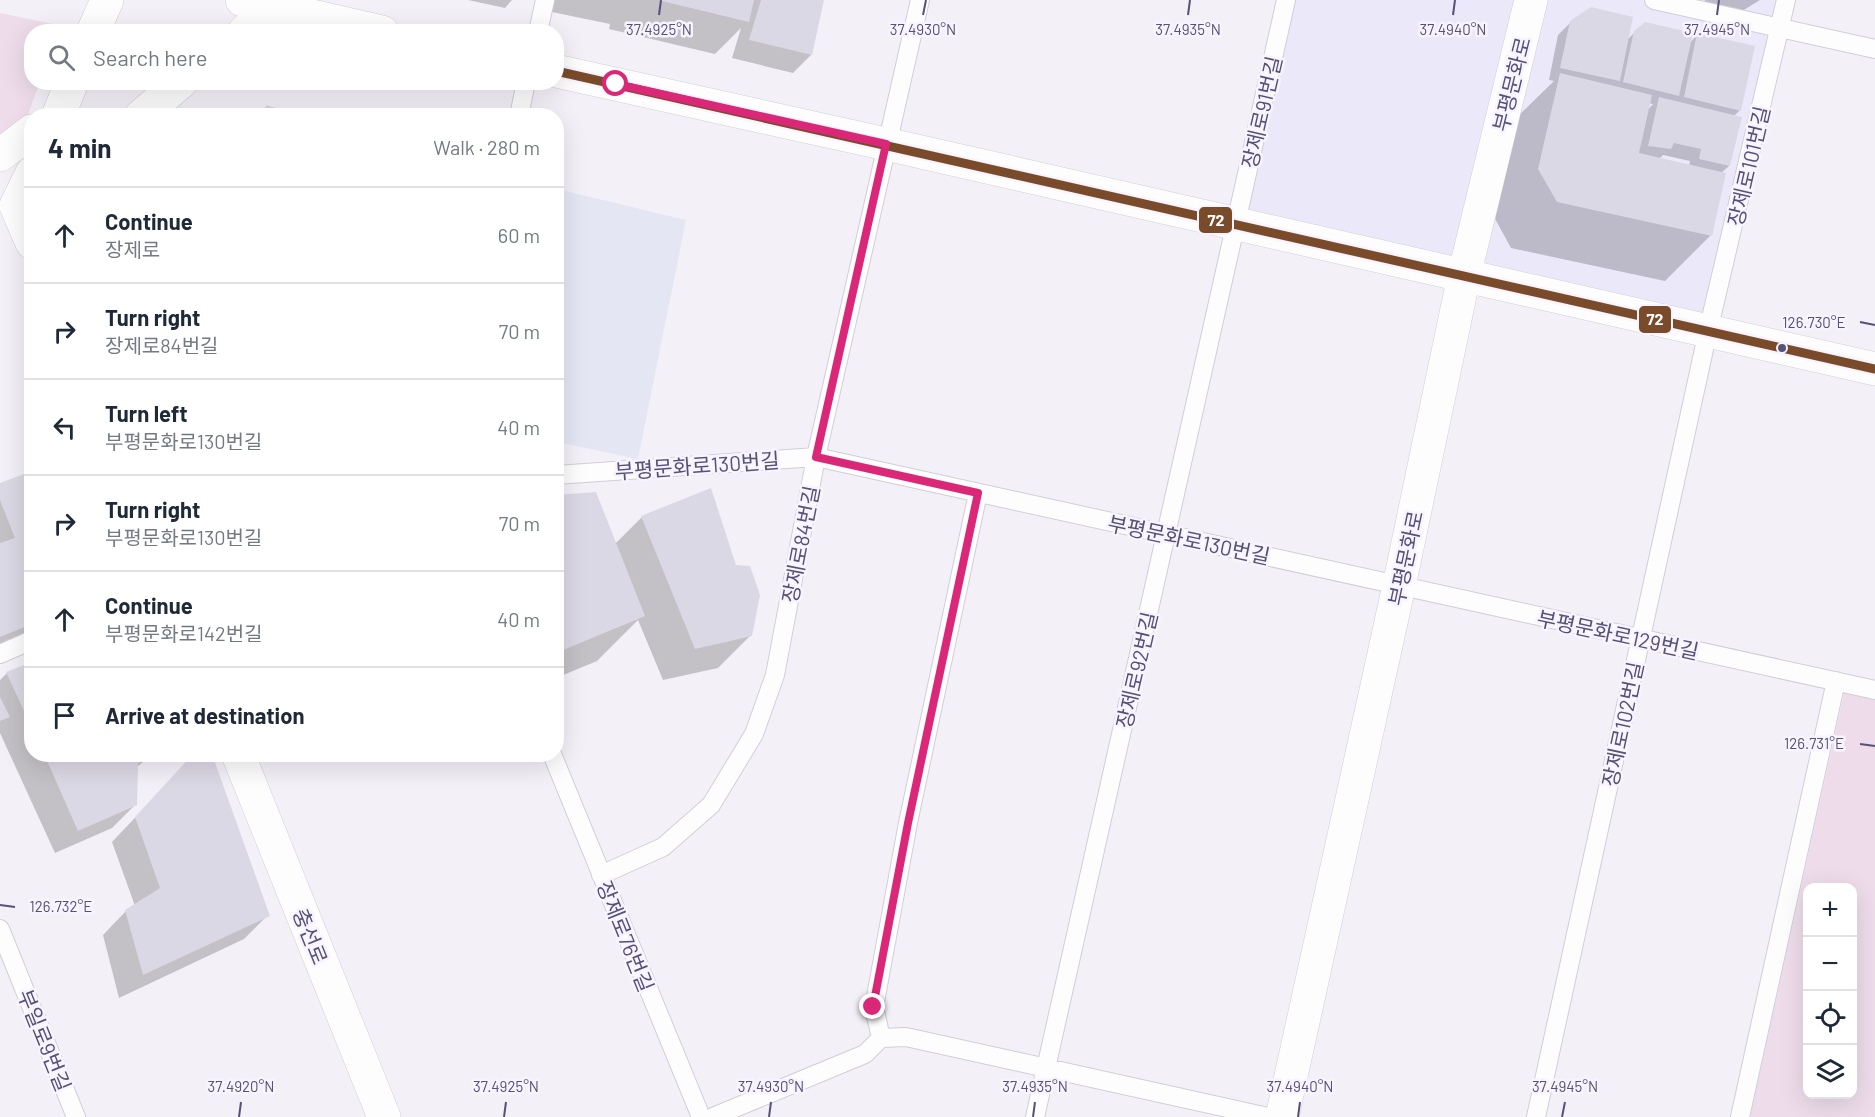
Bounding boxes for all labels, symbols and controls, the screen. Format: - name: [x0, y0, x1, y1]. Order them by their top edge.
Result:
- text: 37.4925°N: [626, 20, 692, 38]
- text: 37.4930°N: [890, 20, 956, 38]
- text: 37.4935°N: [1155, 20, 1221, 38]
- text: 37.4940°N: [1420, 20, 1487, 38]
- text: 37.4945°N: [1684, 20, 1750, 38]
- search box: [24, 24, 564, 90]
- street label: 부평문화로: [1487, 34, 1535, 134]
- icon: search: [45, 41, 78, 74]
- text: Search here: [93, 44, 207, 70]
- street label: 장제로91번길: [1236, 53, 1286, 171]
- route start: [602, 70, 628, 96]
- street label: 장제로101번길: [1722, 103, 1774, 229]
- text: 4 min: [48, 132, 112, 163]
- text: Walk · 280 m: [433, 135, 540, 159]
- line badge: 72: [1198, 206, 1233, 234]
- text: Continue: [105, 208, 193, 234]
- text: 72: [1208, 210, 1224, 229]
- icon: ahead: [48, 219, 81, 252]
- text: 60 m: [498, 223, 540, 247]
- text: 장제로: [105, 237, 160, 261]
- text: Turn right: [105, 304, 200, 330]
- line badge: 72: [1638, 305, 1672, 334]
- text: 72: [1647, 309, 1663, 328]
- text: 126.730°E: [1782, 313, 1846, 331]
- icon: right: [48, 315, 81, 348]
- text: 70 m: [499, 319, 540, 343]
- text: 장제로84번길: [105, 333, 218, 357]
- unlabelled marker: [1776, 342, 1788, 354]
- text: Turn left: [105, 400, 188, 426]
- icon: left: [48, 411, 81, 444]
- text: 40 m: [497, 415, 540, 439]
- text: 부평문화로130번길: [105, 429, 262, 453]
- street label: 부평문화로130번길: [614, 447, 780, 483]
- street label: 장제로84번길: [776, 483, 824, 605]
- text: Turn right: [105, 496, 200, 522]
- icon: right: [48, 507, 81, 540]
- street label: 부평문화로: [1383, 508, 1427, 608]
- street label: 부평문화로130번길: [1106, 510, 1272, 568]
- text: 70 m: [499, 511, 540, 535]
- text: 부평문화로130번길: [105, 525, 262, 549]
- text: Continue: [105, 592, 193, 618]
- icon: ahead: [48, 603, 81, 636]
- street label: 부평문화로129번길: [1535, 605, 1701, 663]
- text: 40 m: [497, 607, 540, 631]
- street label: 장제로92번길: [1110, 609, 1162, 731]
- text: 부평문화로142번길: [105, 621, 263, 645]
- street label: 장제로102번길: [1597, 659, 1647, 789]
- icon: arrive: [48, 699, 81, 732]
- text: Arrive at destination: [105, 702, 304, 728]
- text: 126.731°E: [1784, 734, 1844, 752]
- street label: 장제로76번길: [592, 877, 660, 995]
- map controls: [1803, 883, 1857, 1099]
- button: +: [1803, 883, 1857, 937]
- text: 126.732°E: [30, 897, 92, 915]
- street label: 충선로: [289, 904, 333, 968]
- button: −: [1803, 937, 1857, 991]
- street label: 부일로9번길: [13, 985, 77, 1095]
- button: locate: [1803, 991, 1857, 1045]
- route end: [859, 993, 885, 1019]
- button: layers: [1803, 1045, 1857, 1099]
- text: 37.4920°N: [208, 1077, 274, 1095]
- text: 37.4925°N: [473, 1077, 539, 1095]
- text: 37.4930°N: [738, 1077, 804, 1095]
- text: 37.4935°N: [1002, 1077, 1068, 1095]
- text: 37.4940°N: [1267, 1077, 1334, 1095]
- text: 37.4945°N: [1532, 1077, 1598, 1095]

